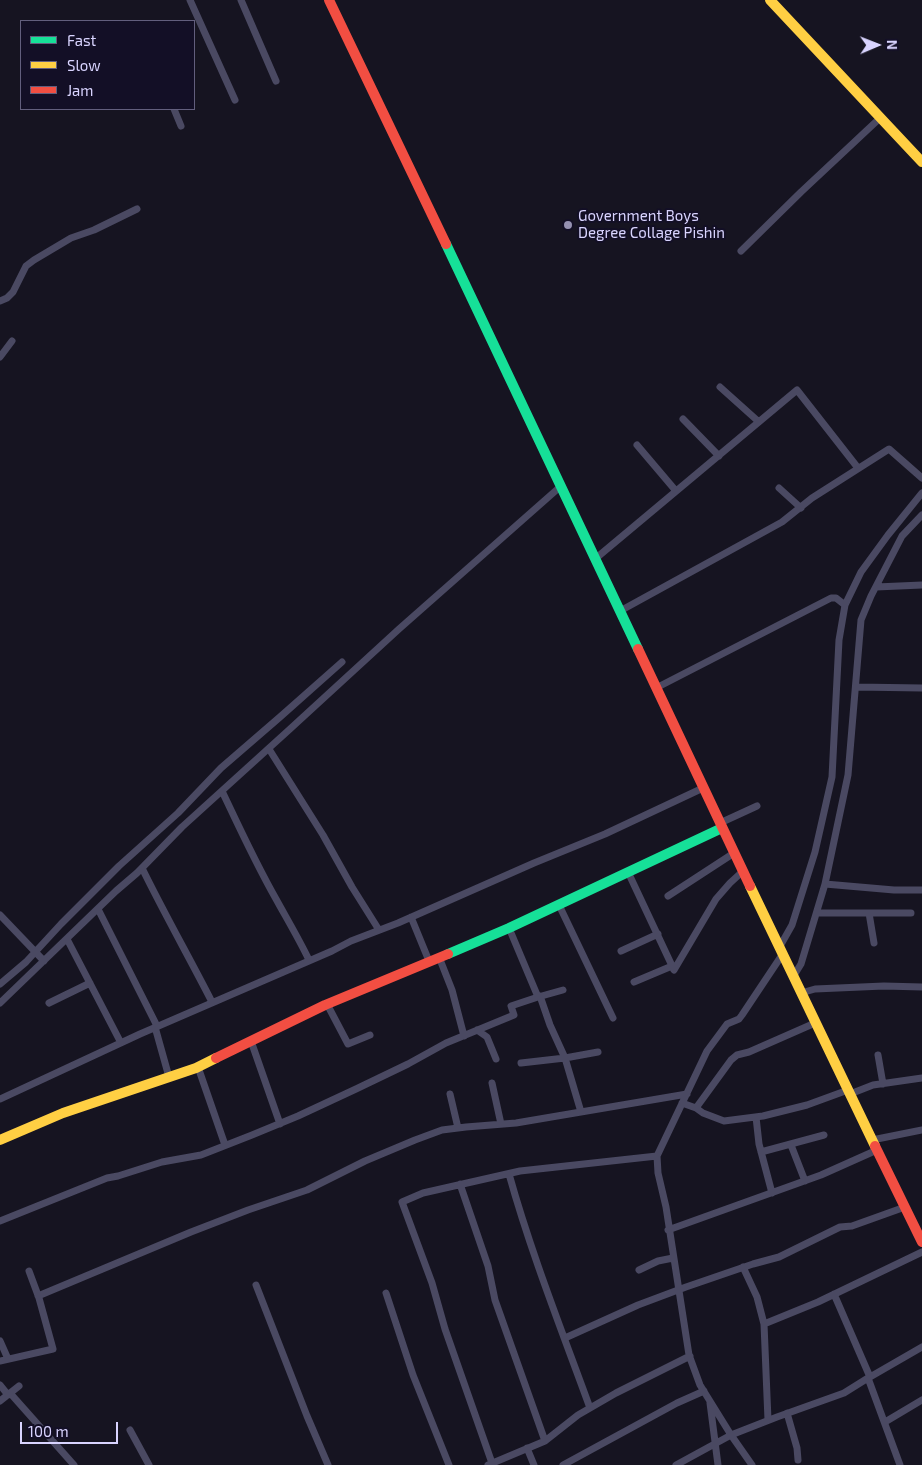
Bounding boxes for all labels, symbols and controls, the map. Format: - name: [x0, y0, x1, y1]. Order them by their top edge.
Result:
- legend: [20, 20, 195, 110]
- north arrow: [852, 20, 902, 70]
- text: Fast: [67, 31, 96, 49]
- text: N: [884, 40, 901, 50]
- text: Slow: [67, 56, 101, 74]
- text: Jam: [67, 81, 93, 99]
- place label: Government Boys Degree Collage Pishin: [578, 207, 725, 242]
- marker: Government Boys Degree Collage Pishin: [562, 219, 574, 231]
- scale bar: [22, 1412, 120, 1444]
- text: 100 m: [28, 1422, 69, 1440]

